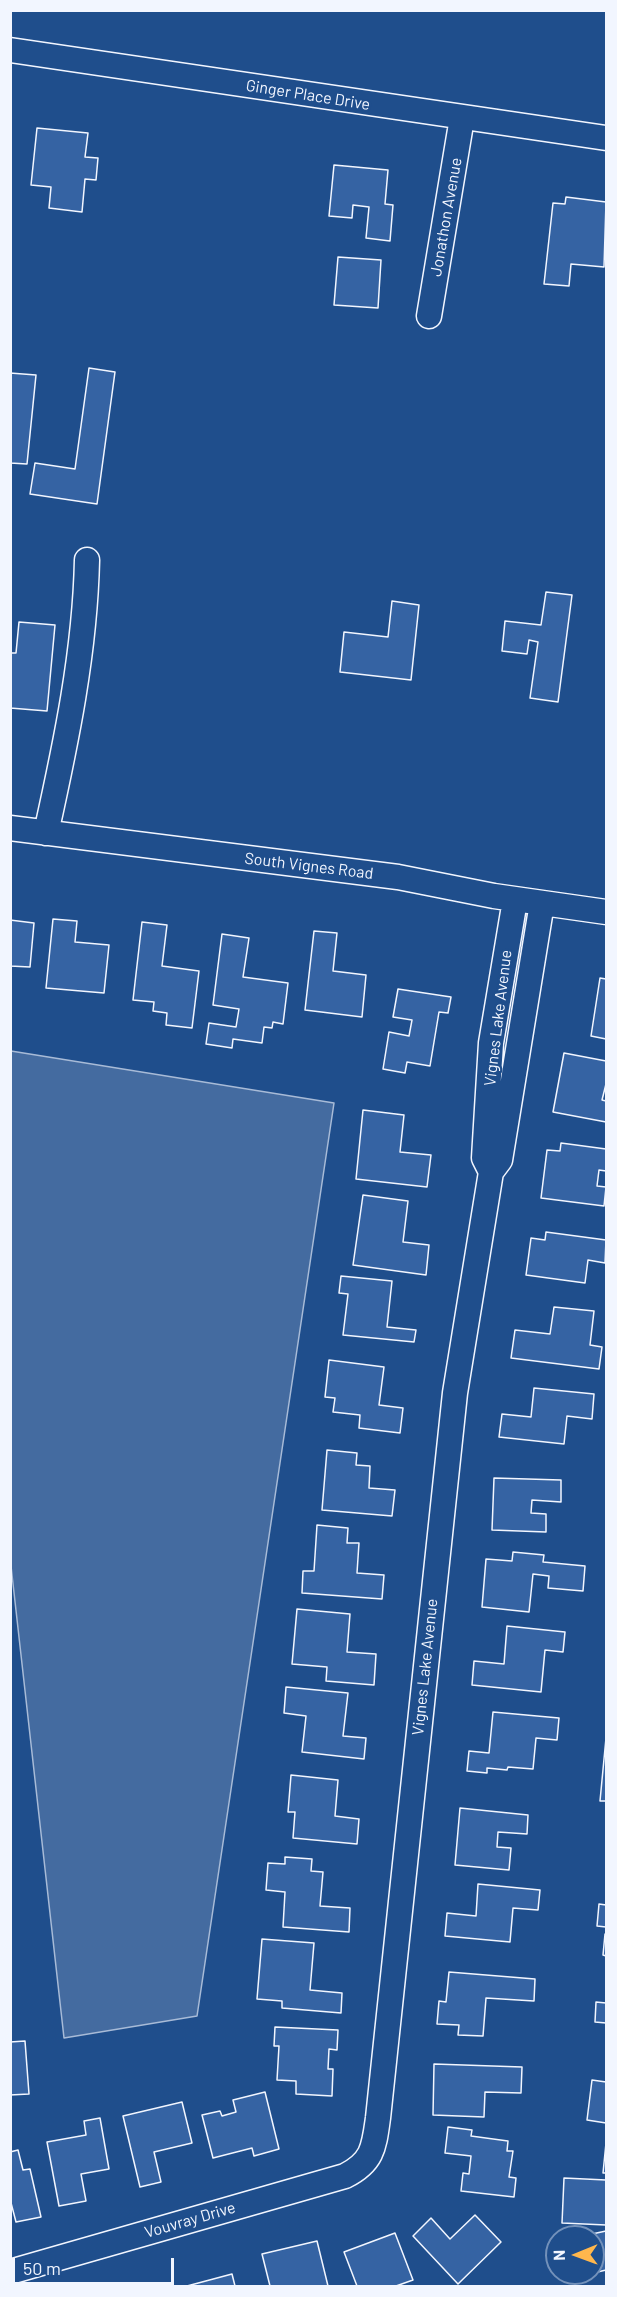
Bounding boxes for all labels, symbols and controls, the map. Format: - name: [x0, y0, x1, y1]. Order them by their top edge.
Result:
- street label: Ginger Place Drive: [244, 76, 372, 114]
- street label: Jonathon Avenue: [426, 156, 466, 278]
- street label: South Vignes Road: [244, 849, 374, 883]
- street label: Vignes Lake Avenue: [480, 949, 516, 1087]
- street label: Vignes Lake Avenue: [408, 1598, 442, 1736]
- street label: Vouvray Drive: [142, 2198, 238, 2242]
- north arrow: [545, 2225, 605, 2285]
- scale bar: [15, 2246, 177, 2284]
- text: N: [549, 2250, 568, 2261]
- text: 50 m: [23, 2257, 61, 2279]

